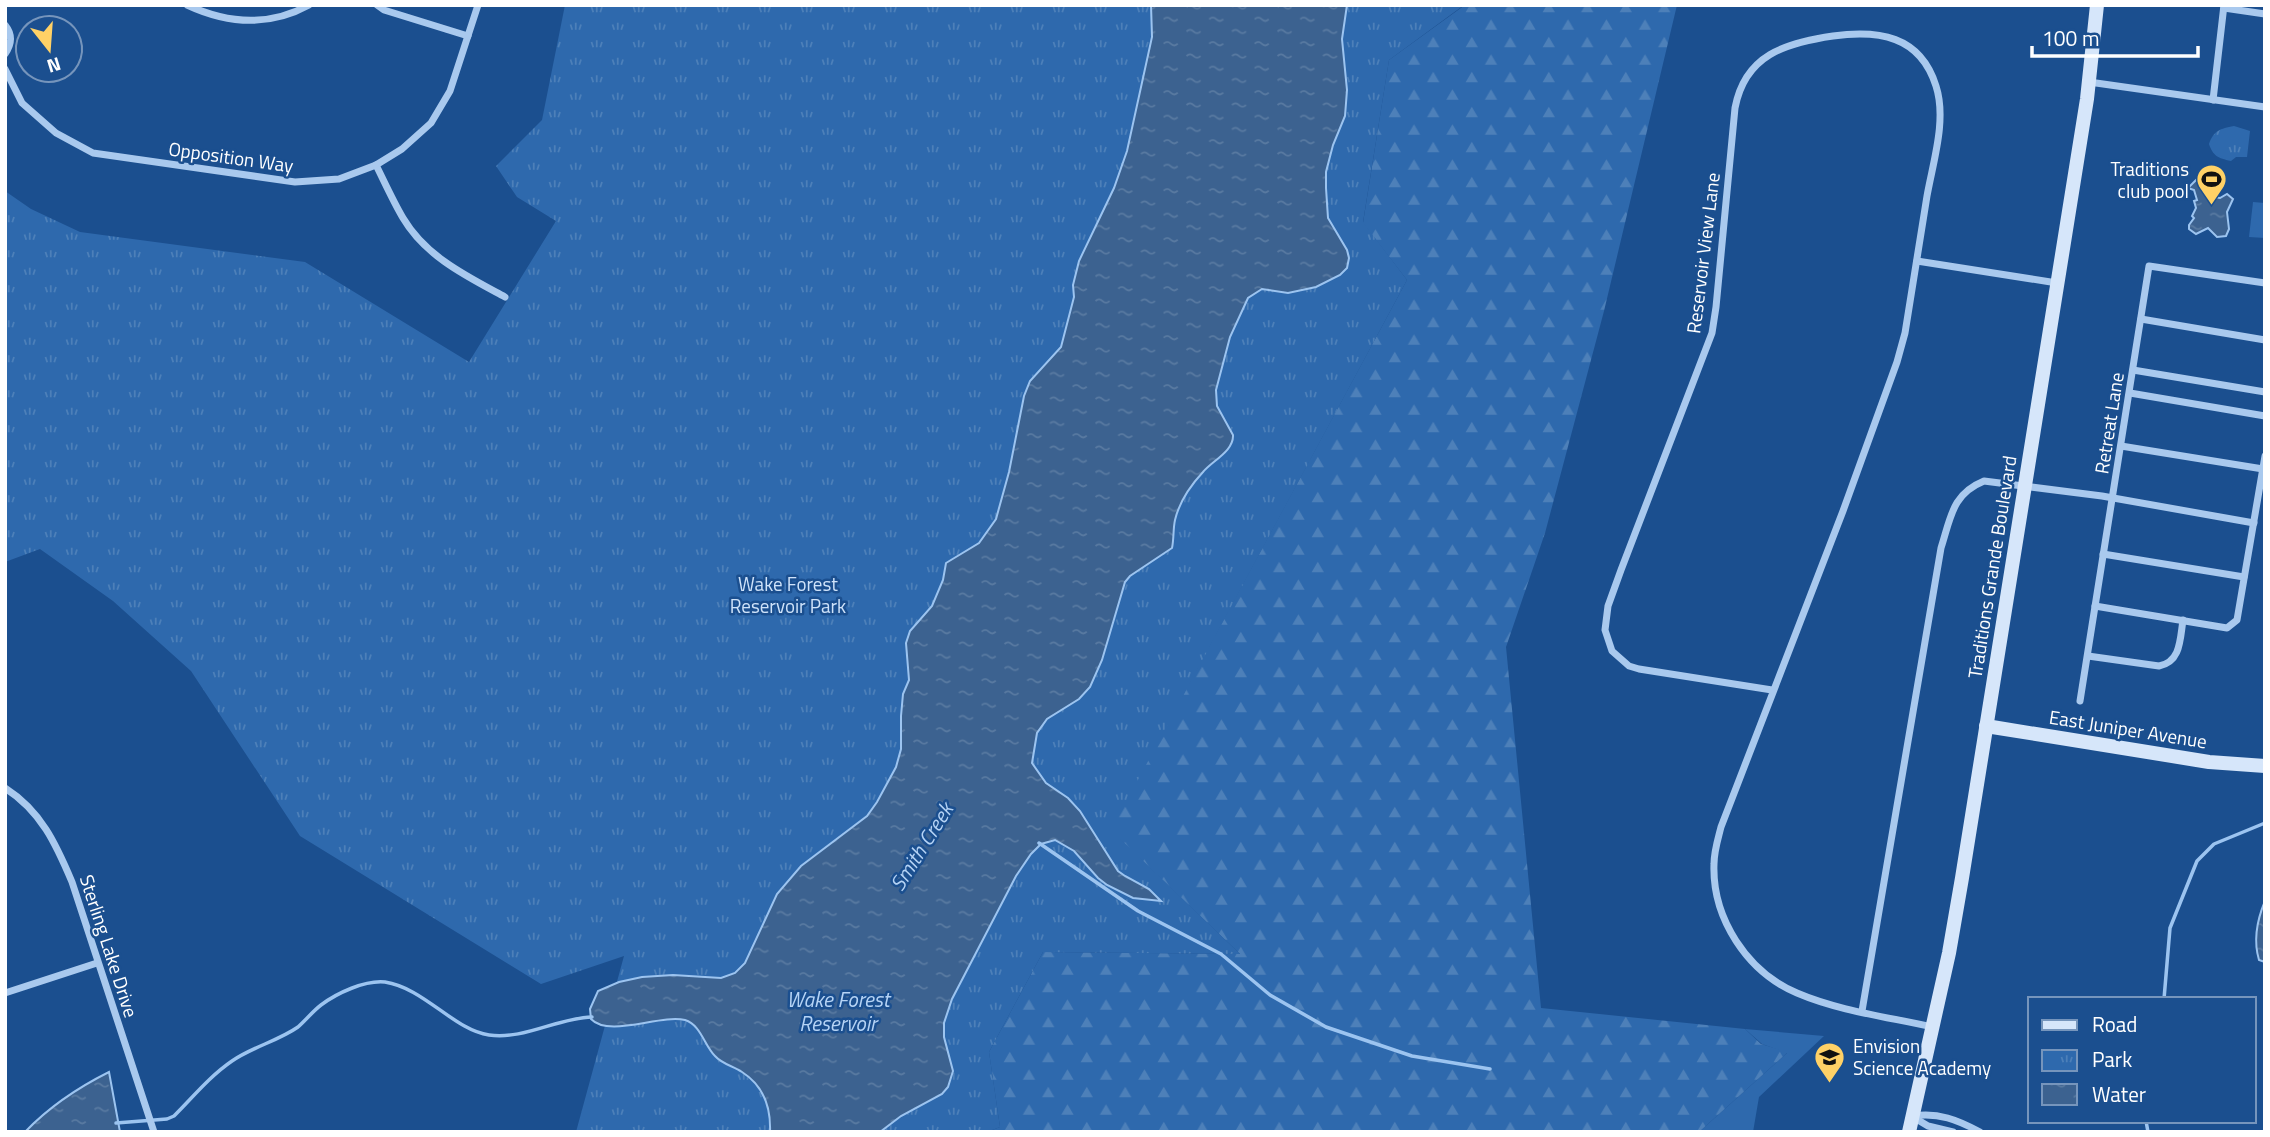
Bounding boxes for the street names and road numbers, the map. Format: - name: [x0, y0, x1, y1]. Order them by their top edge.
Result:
- street label: Opposition Way: [167, 133, 295, 180]
- street label: Reservoir View Lane: [1678, 171, 1727, 335]
- street label: Retreat Lane: [2086, 370, 2131, 476]
- street label: Traditions Grande Boulevard: [1960, 453, 2023, 680]
- street label: East Juniper Avenue: [2047, 702, 2209, 755]
- street label: Sterling Lake Drive: [73, 871, 146, 1021]

